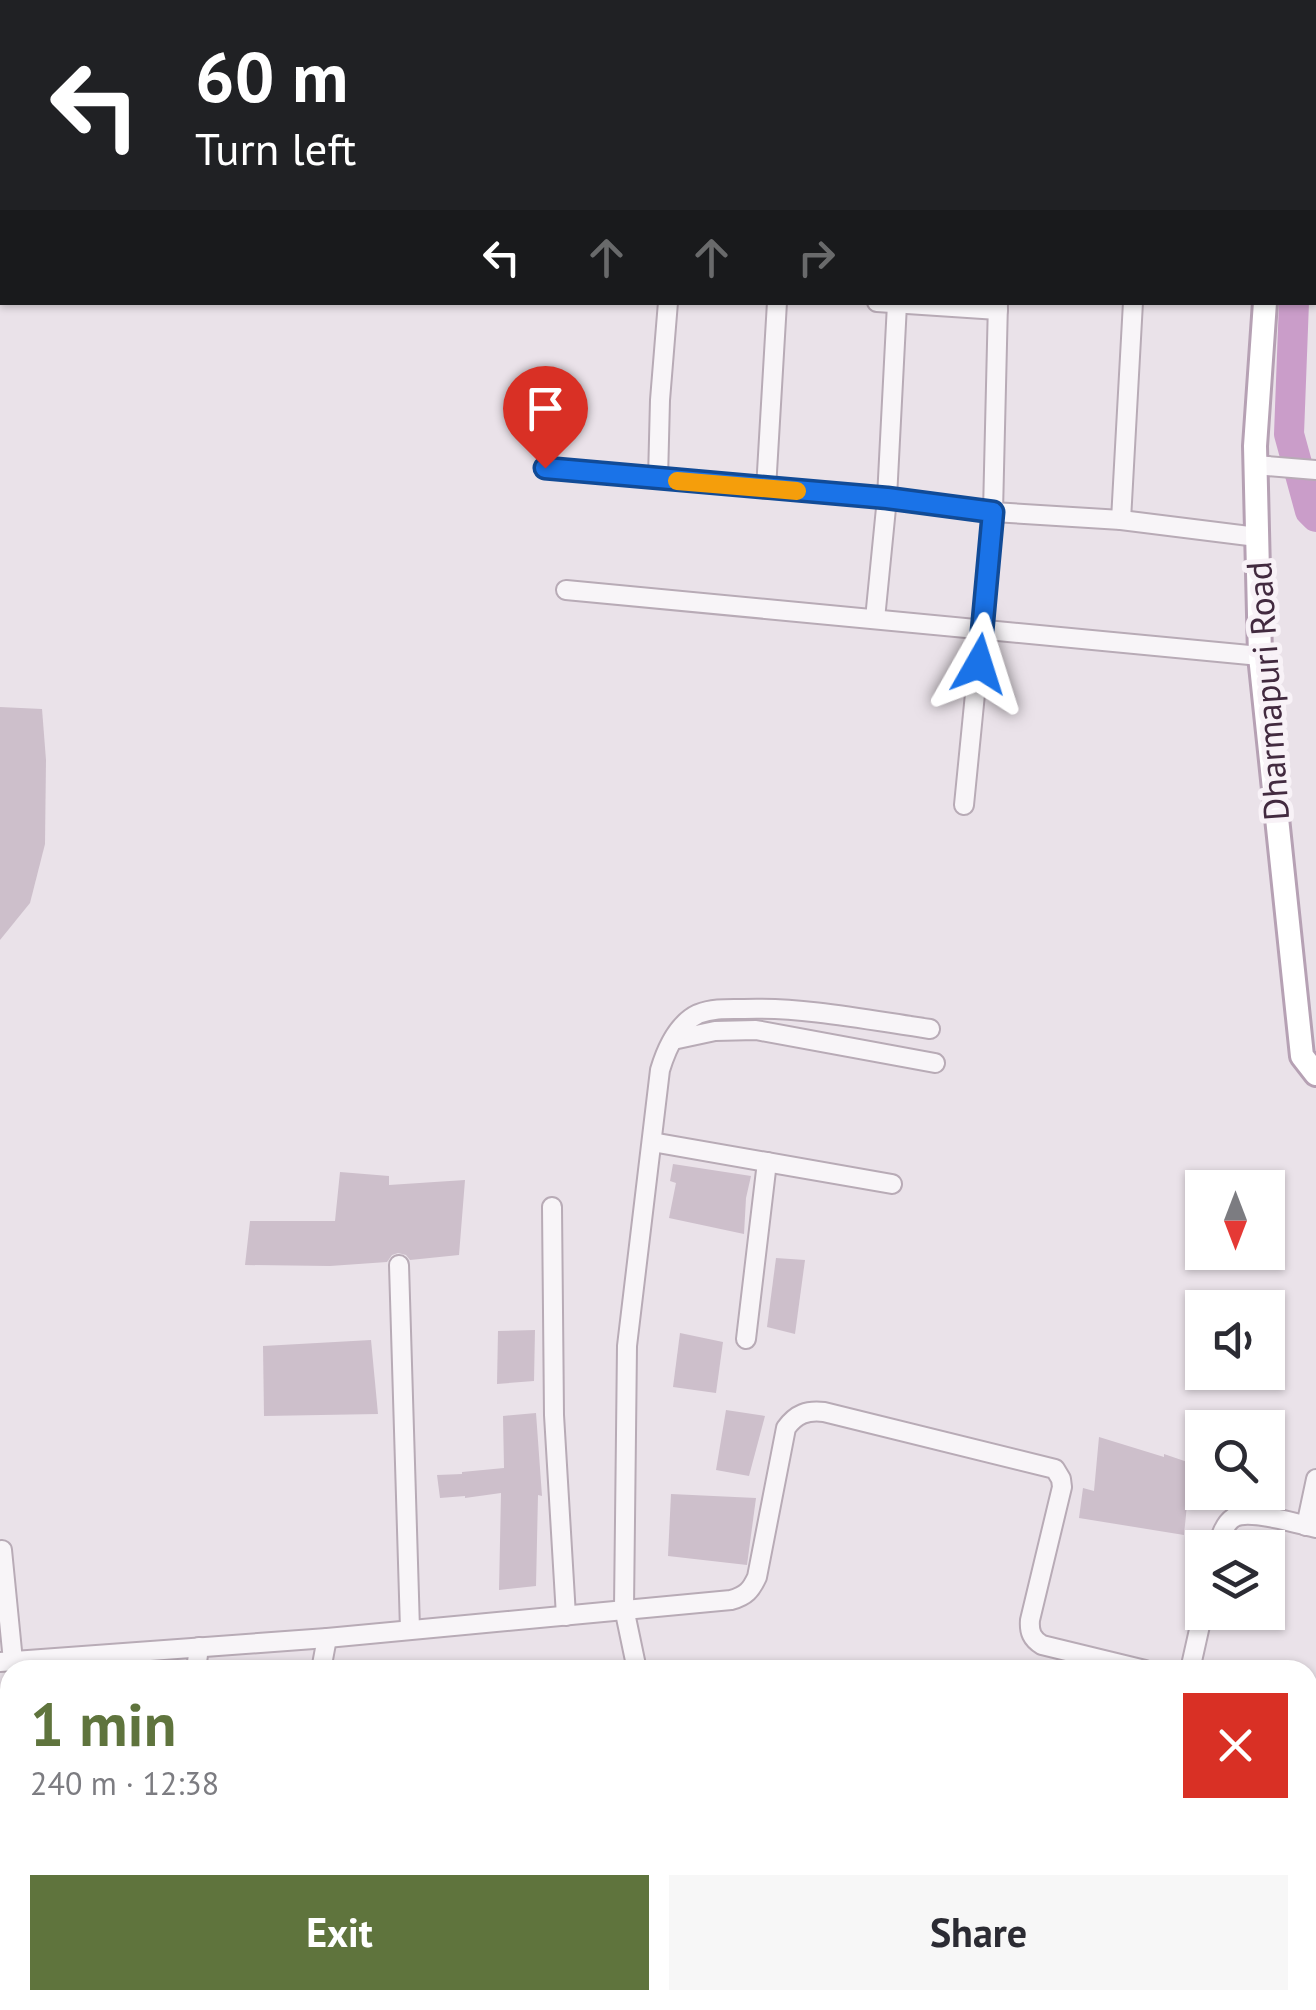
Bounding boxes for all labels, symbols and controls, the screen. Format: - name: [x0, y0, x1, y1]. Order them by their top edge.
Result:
- text: 60 m: [195, 31, 348, 121]
- icon: left: [30, 40, 160, 170]
- text: Turn left: [195, 119, 356, 177]
- icon: left: [474, 230, 529, 285]
- icon: ahead: [579, 230, 634, 285]
- icon: ahead: [684, 230, 739, 285]
- icon: right: [789, 230, 844, 285]
- pin: [503, 366, 588, 469]
- icon: arrive: [518, 381, 573, 436]
- street label: Dharmapuri Road: [1235, 560, 1299, 822]
- position arrow: [927, 612, 1031, 716]
- north arrow: [1185, 1170, 1285, 1270]
- map controls: [1185, 1170, 1285, 1630]
- button: sound: [1185, 1290, 1285, 1390]
- button: search: [1185, 1410, 1285, 1510]
- button: layers: [1185, 1530, 1285, 1630]
- text: 1 min: [30, 1685, 176, 1763]
- button: close: [1183, 1693, 1288, 1798]
- text: 240 m · 12:38: [30, 1762, 219, 1804]
- button: Exit: [30, 1875, 649, 1990]
- button: Share: [669, 1875, 1288, 1990]

